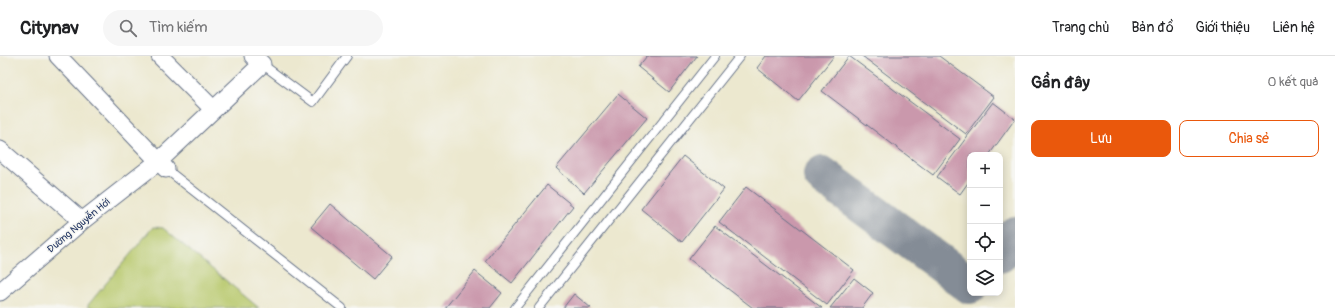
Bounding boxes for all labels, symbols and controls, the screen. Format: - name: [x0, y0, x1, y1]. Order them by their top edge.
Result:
- search box: [103, 10, 383, 46]
- text: Citynav: [20, 16, 79, 40]
- icon: search: [117, 17, 139, 39]
- text: Tìm kiếm: [149, 18, 208, 37]
- text: Trang chủ: [1052, 19, 1109, 36]
- text: Bản đồ: [1131, 19, 1174, 36]
- text: Giới thiệu: [1196, 19, 1250, 36]
- text: Liên hệ: [1272, 19, 1315, 36]
- text: Gần đây: [1031, 72, 1090, 93]
- text: 0 kết quả: [1268, 74, 1319, 90]
- button: Lưu: [1031, 120, 1171, 157]
- button: Chia sẻ: [1179, 120, 1319, 157]
- map controls: [967, 152, 1003, 296]
- button: +: [967, 152, 1003, 188]
- button: −: [967, 188, 1003, 224]
- street label: Đường Nguyễn Hới: [43, 194, 113, 256]
- button: locate: [967, 224, 1003, 260]
- button: layers: [967, 260, 1003, 296]

